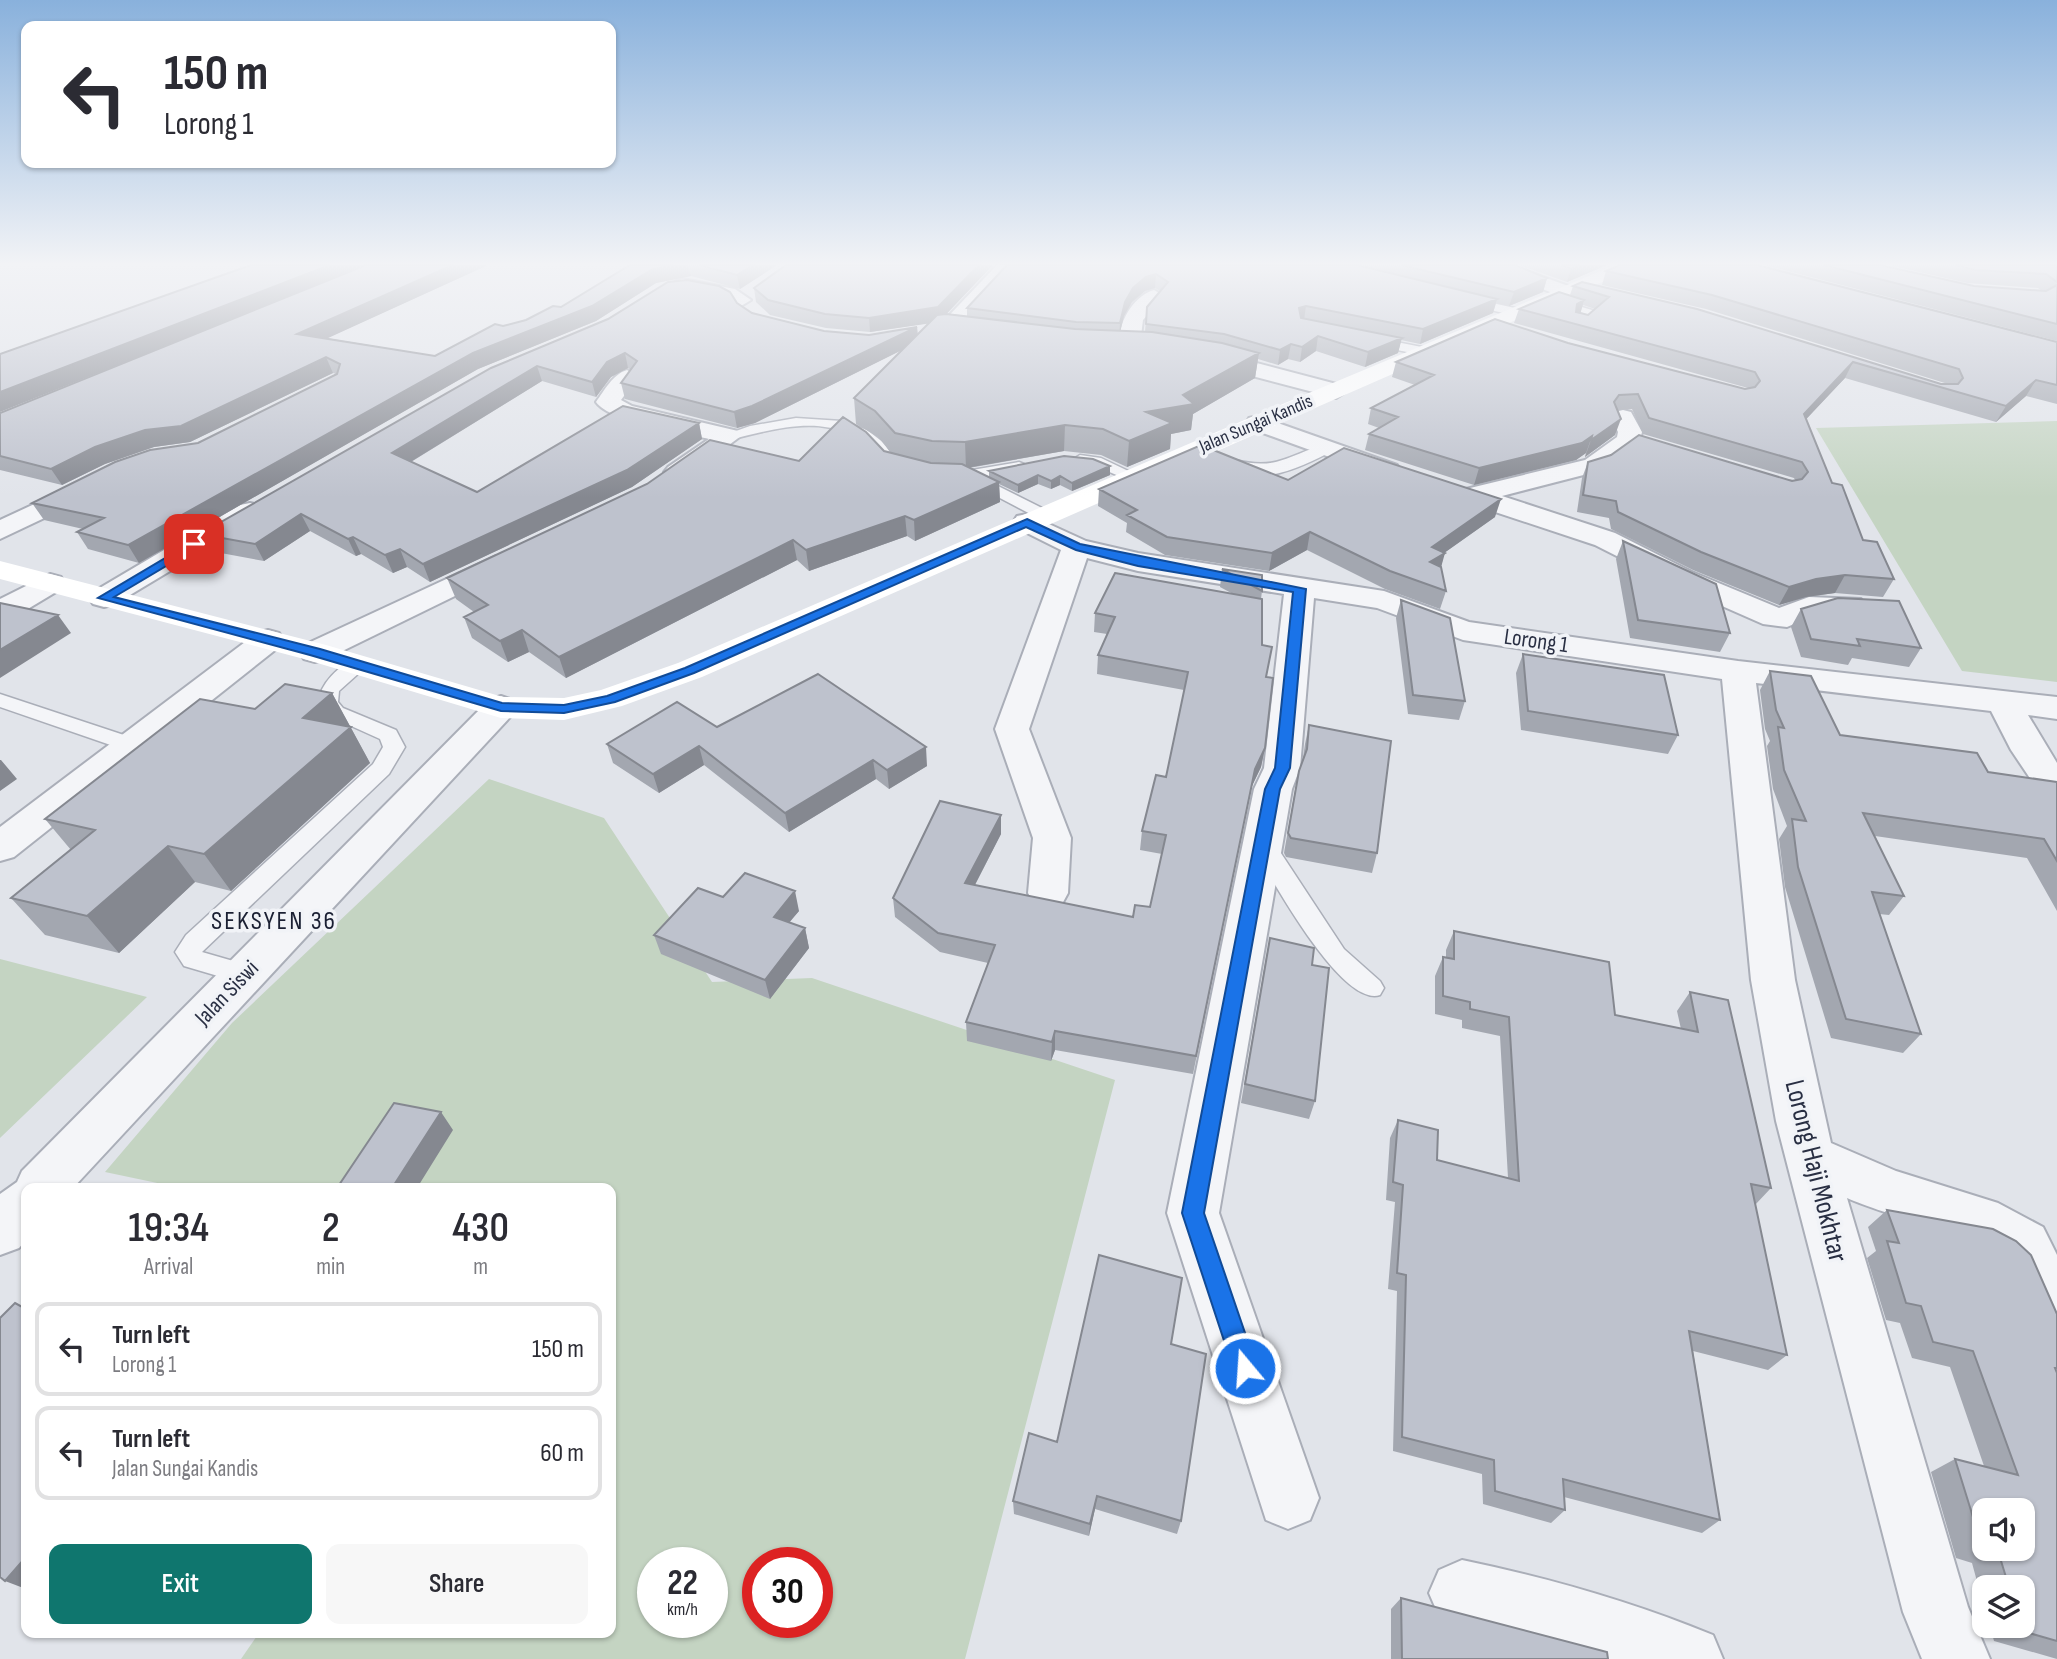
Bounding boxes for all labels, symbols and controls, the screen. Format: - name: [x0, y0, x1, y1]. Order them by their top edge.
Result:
- text: 150 m: [164, 45, 268, 104]
- icon: left: [49, 49, 140, 140]
- text: Lorong 1: [164, 105, 253, 144]
- street label: Jalan Sungai Kandis: [1195, 390, 1316, 459]
- pin: [164, 514, 224, 574]
- icon: arrive: [175, 525, 213, 563]
- street label: Lorong 1: [1502, 623, 1570, 659]
- district label: SEKSYEN 36: [211, 906, 337, 937]
- street label: Jalan Siswi: [189, 955, 265, 1032]
- street label: Lorong Haji Mokhtar: [1777, 1077, 1855, 1265]
- text: 19:34: [128, 1203, 209, 1254]
- text: 2: [322, 1203, 340, 1254]
- text: 430: [452, 1203, 509, 1254]
- text: Arrival: [144, 1253, 193, 1281]
- text: min: [316, 1253, 345, 1281]
- text: m: [473, 1253, 488, 1281]
- text: Turn left: [112, 1320, 190, 1351]
- icon: left: [53, 1330, 91, 1368]
- position arrow: [1208, 1331, 1282, 1405]
- text: 150 m: [532, 1334, 584, 1365]
- text: Lorong 1: [112, 1351, 176, 1379]
- text: Turn left: [112, 1424, 190, 1455]
- icon: left: [53, 1434, 91, 1472]
- text: 60 m: [540, 1438, 584, 1469]
- text: Jalan Sungai Kandis: [112, 1455, 258, 1483]
- map controls: [1972, 1498, 2035, 1638]
- button: sound: [1972, 1498, 2035, 1561]
- button: Exit: [49, 1544, 312, 1624]
- button: Share: [326, 1544, 588, 1624]
- speed limit sign: 30: [742, 1547, 833, 1638]
- text: 22: [667, 1562, 698, 1605]
- button: layers: [1972, 1575, 2035, 1638]
- text: km/h: [667, 1599, 698, 1620]

